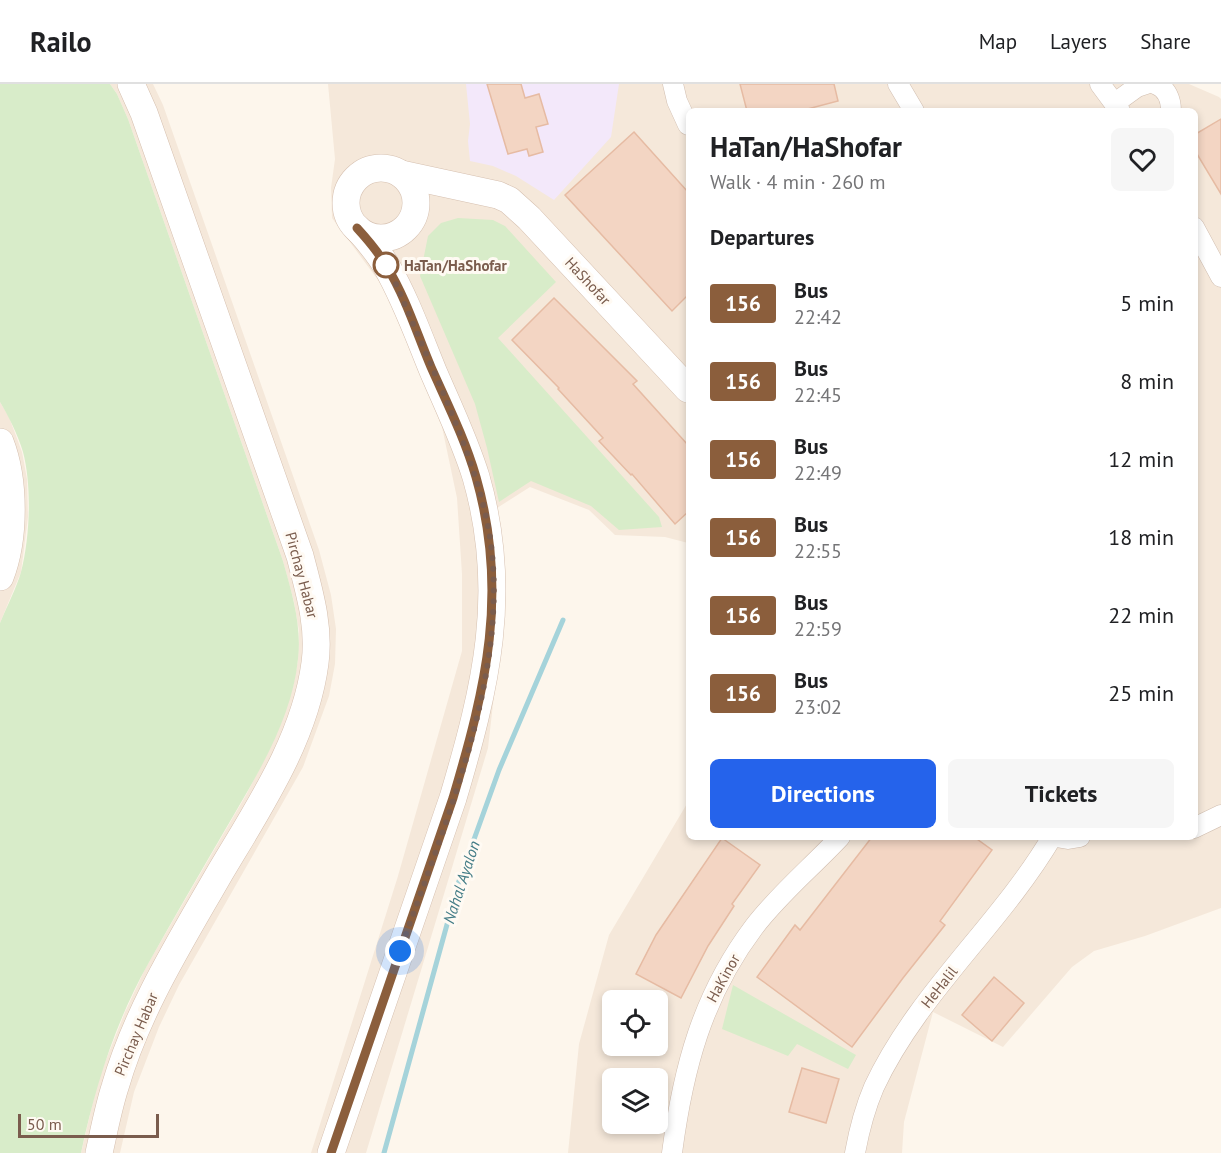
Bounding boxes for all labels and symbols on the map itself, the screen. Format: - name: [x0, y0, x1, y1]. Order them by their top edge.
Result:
- marker: HaTan/HaShofar: [373, 252, 399, 278]
- street label: HaShofar: [561, 253, 615, 309]
- place label: HaTan/HaShofar: [404, 256, 508, 275]
- street label: Pirchay Habar: [281, 530, 323, 620]
- water label: Nahal Ayalon: [438, 838, 484, 926]
- your location: [385, 936, 415, 966]
- street label: HaKinor: [702, 951, 744, 1005]
- street label: HeHalil: [917, 962, 962, 1012]
- street label: Pirchay Habar: [110, 990, 162, 1078]
- scale bar: [18, 1111, 159, 1138]

